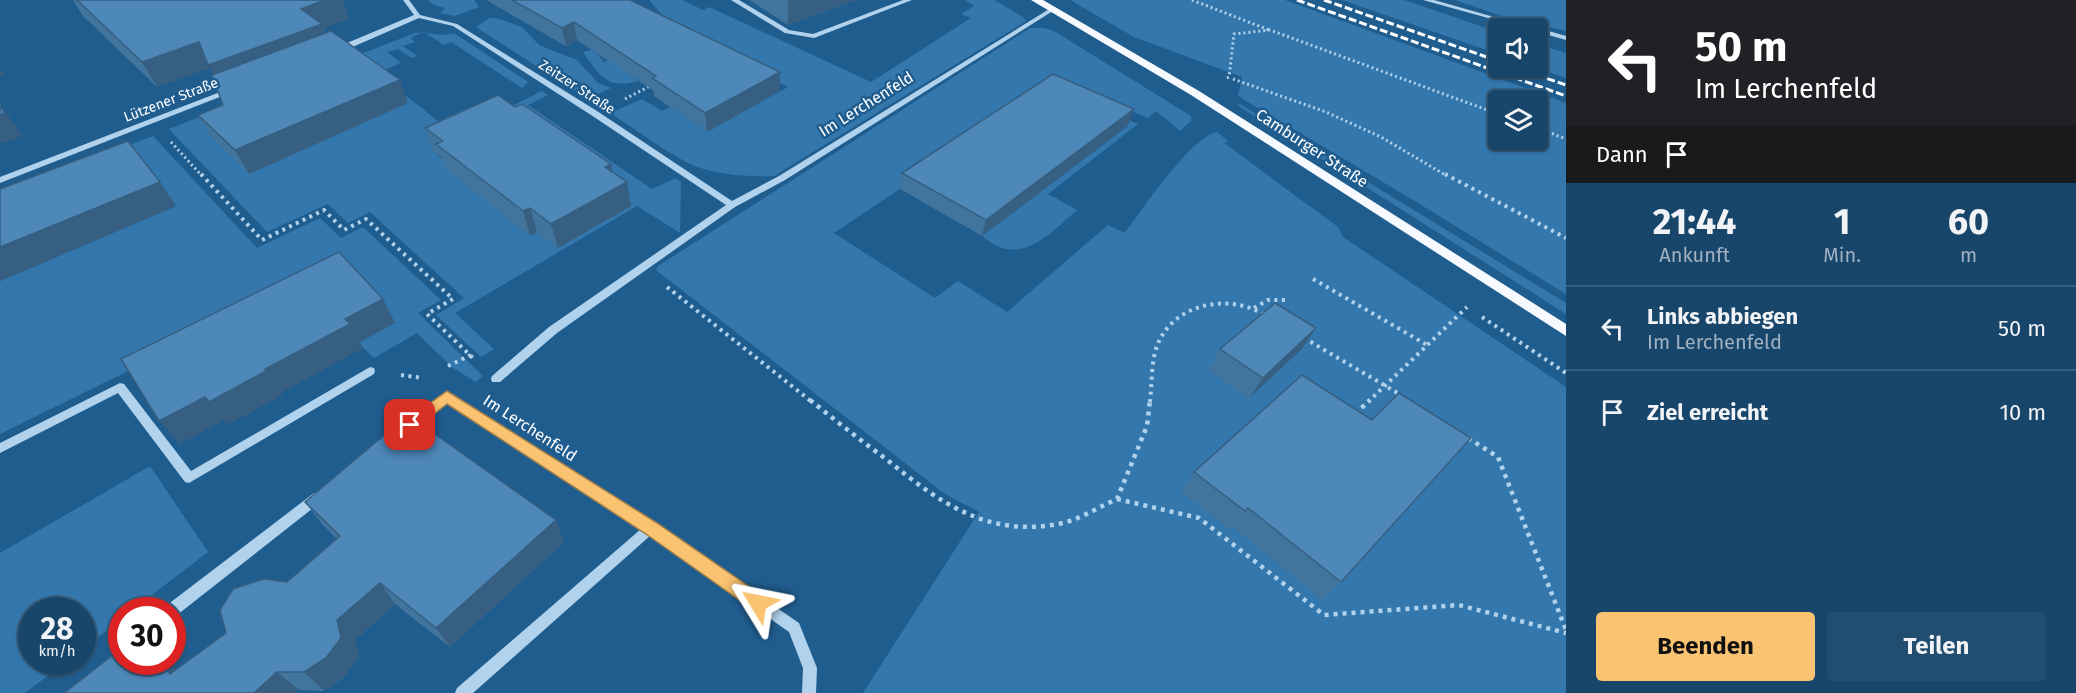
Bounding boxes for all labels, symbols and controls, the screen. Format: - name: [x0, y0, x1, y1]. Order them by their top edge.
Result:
- map controls: [1488, 18, 1548, 150]
- button: sound: [1488, 18, 1548, 78]
- text: 50 m: [1695, 22, 1788, 72]
- icon: left: [1596, 24, 1674, 102]
- street label: Zeitzer Straße: [536, 56, 618, 118]
- street label: Im Lerchenfeld: [815, 67, 917, 141]
- text: Im Lerchenfeld: [1695, 73, 1877, 105]
- street label: Lützener Straße: [121, 74, 221, 126]
- button: layers: [1488, 90, 1548, 150]
- street label: Camburger Straße: [1252, 105, 1372, 191]
- icon: arrive: [1660, 138, 1693, 171]
- text: Dann: [1596, 141, 1648, 168]
- text: 21:44: [1653, 200, 1736, 244]
- text: 1: [1834, 200, 1850, 244]
- text: 60: [1948, 200, 1989, 244]
- text: Ankunft: [1659, 243, 1730, 267]
- text: Min.: [1823, 243, 1861, 267]
- text: m: [1960, 243, 1977, 267]
- text: Links abbiegen: [1647, 303, 1798, 330]
- icon: left: [1596, 312, 1629, 345]
- text: 50 m: [1998, 315, 2046, 342]
- text: Im Lerchenfeld: [1647, 330, 1782, 354]
- street label: Im Lerchenfeld: [480, 391, 580, 465]
- icon: arrive: [1596, 396, 1629, 429]
- pin: [384, 399, 435, 450]
- text: Ziel erreicht: [1647, 399, 1768, 426]
- text: 10 m: [2000, 399, 2046, 426]
- icon: arrive: [393, 408, 426, 441]
- position arrow: [726, 571, 790, 635]
- speed limit sign: 30: [108, 597, 186, 675]
- text: 28: [41, 611, 73, 647]
- button: Beenden: [1596, 612, 1815, 681]
- button: Teilen: [1827, 612, 2046, 681]
- text: km/h: [38, 642, 76, 660]

